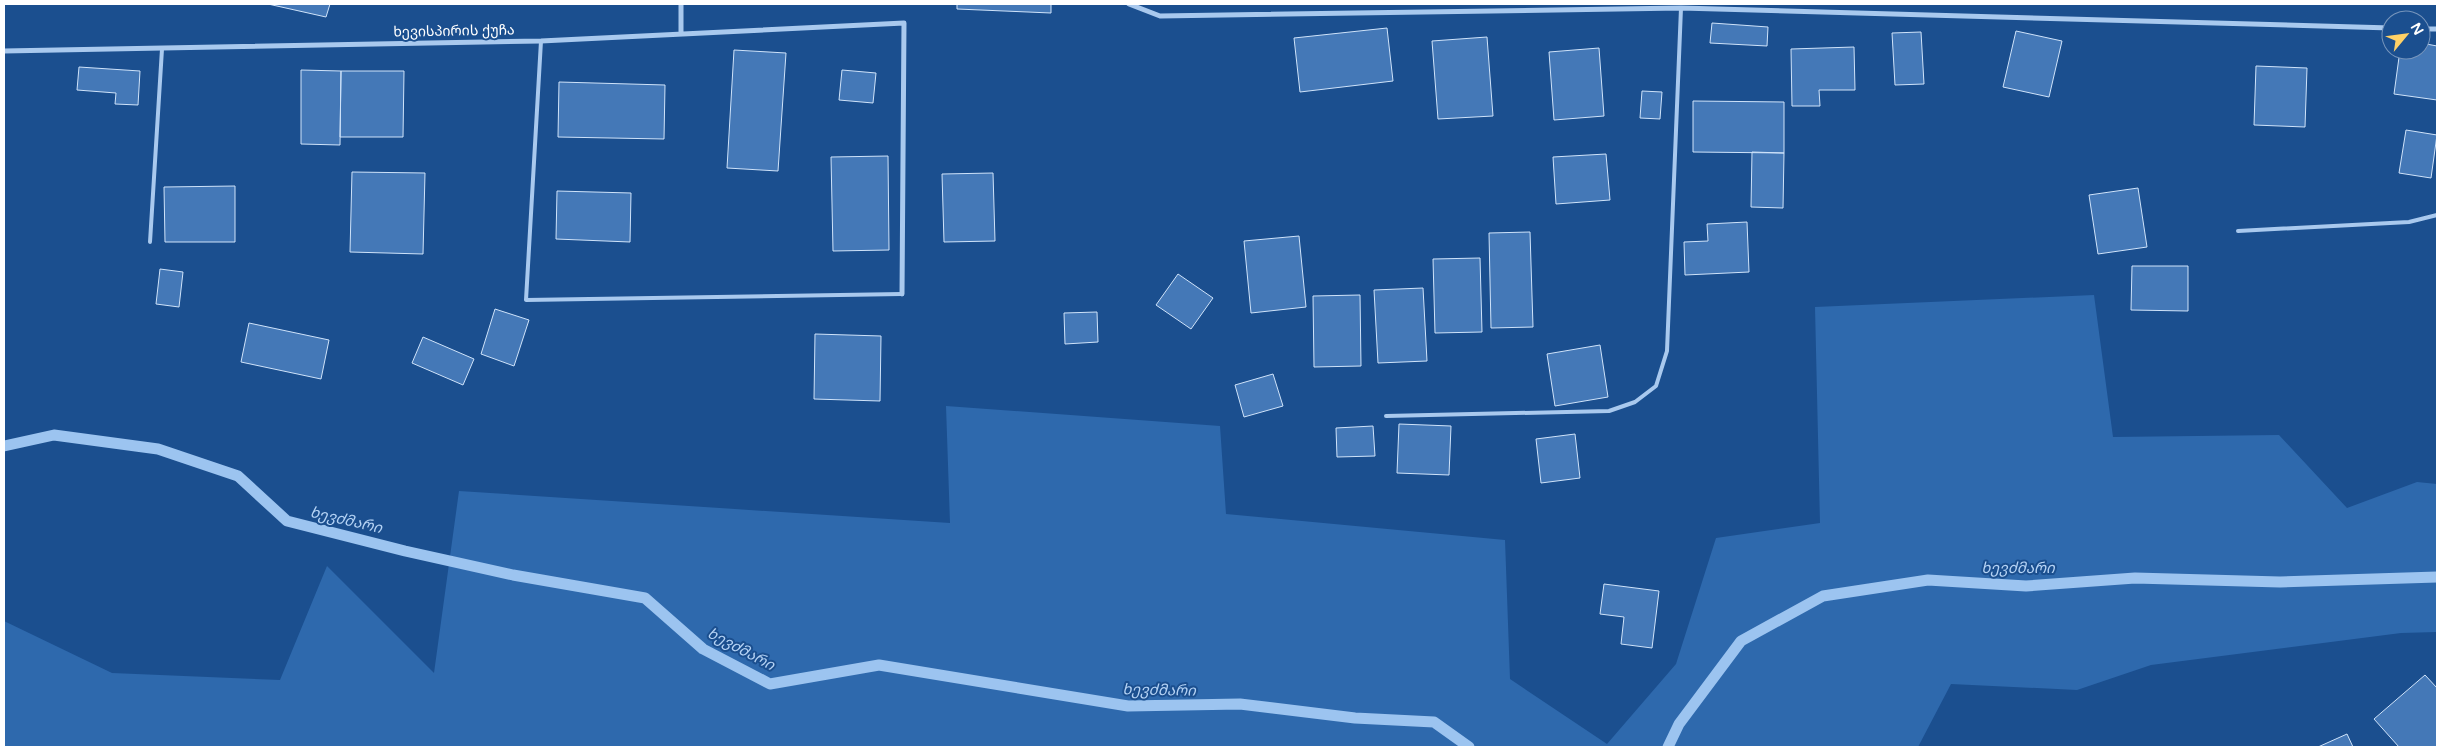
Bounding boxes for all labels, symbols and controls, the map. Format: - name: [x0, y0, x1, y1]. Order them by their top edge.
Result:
- north arrow: [2381, 10, 2431, 60]
- text: N: [2407, 20, 2427, 38]
- street label: ხევისპირის ქუჩა: [393, 21, 515, 41]
- water label: ხევძმარი: [308, 503, 385, 537]
- water label: ხევძმარი: [1981, 559, 2056, 577]
- water label: ხევძმარი: [704, 624, 779, 675]
- water label: ხევძმარი: [1122, 680, 1197, 700]

